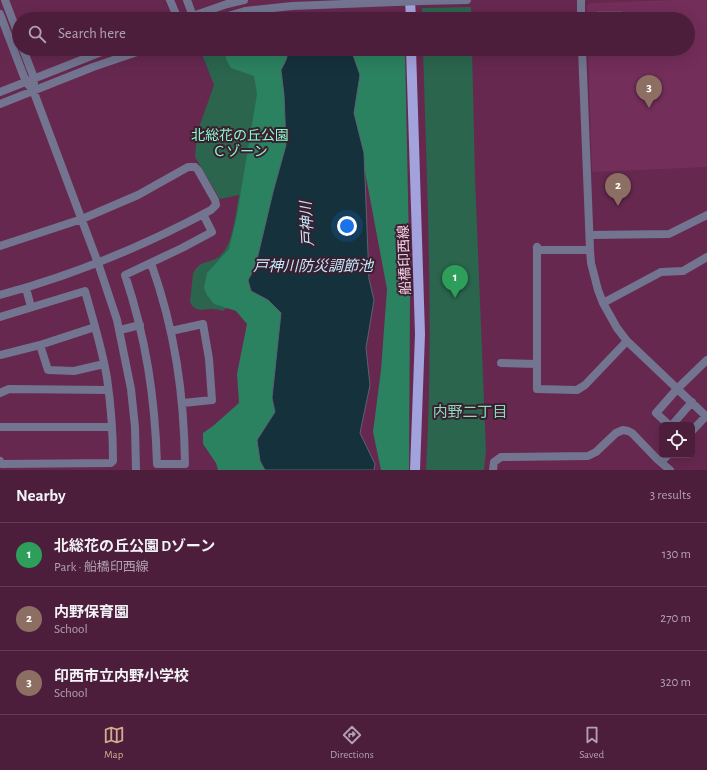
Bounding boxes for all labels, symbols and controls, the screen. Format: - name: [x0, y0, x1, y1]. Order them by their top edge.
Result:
- search box: [12, 12, 695, 56]
- icon: search: [26, 23, 48, 45]
- text: Search here: [58, 26, 126, 41]
- pin: 3: [636, 75, 662, 108]
- park label: 北総花の丘公園 Ｃゾーン: [191, 127, 289, 159]
- pin: 2: [605, 173, 631, 206]
- water label: 戸神川: [298, 199, 316, 247]
- your location: [337, 216, 357, 236]
- street label: 船橋印西線: [396, 225, 413, 295]
- water label: 戸神川防災調節池: [253, 258, 375, 274]
- pin: 1: [442, 265, 468, 298]
- district label: 内野二丁目: [432, 404, 508, 420]
- map controls: [659, 422, 695, 458]
- button: locate: [659, 422, 695, 458]
- text: Nearby: [16, 487, 66, 504]
- text: 3 results: [650, 489, 691, 502]
- text: 北総花の丘公園 Dゾーン: [54, 539, 215, 554]
- text: 1: [27, 548, 31, 561]
- text: 130 m: [662, 548, 691, 561]
- text: Park · 船橋印西線: [54, 561, 149, 574]
- text: 内野保育園: [54, 605, 129, 620]
- text: 2: [26, 612, 32, 625]
- text: 270 m: [660, 612, 691, 625]
- text: School: [54, 623, 88, 636]
- text: 印西市立内野小学校: [54, 669, 189, 684]
- text: 3: [26, 676, 32, 689]
- text: 320 m: [660, 676, 691, 689]
- text: School: [54, 687, 88, 700]
- tab: Map: [103, 724, 125, 761]
- tab: Directions: [330, 724, 374, 761]
- tab: Saved: [579, 724, 604, 761]

